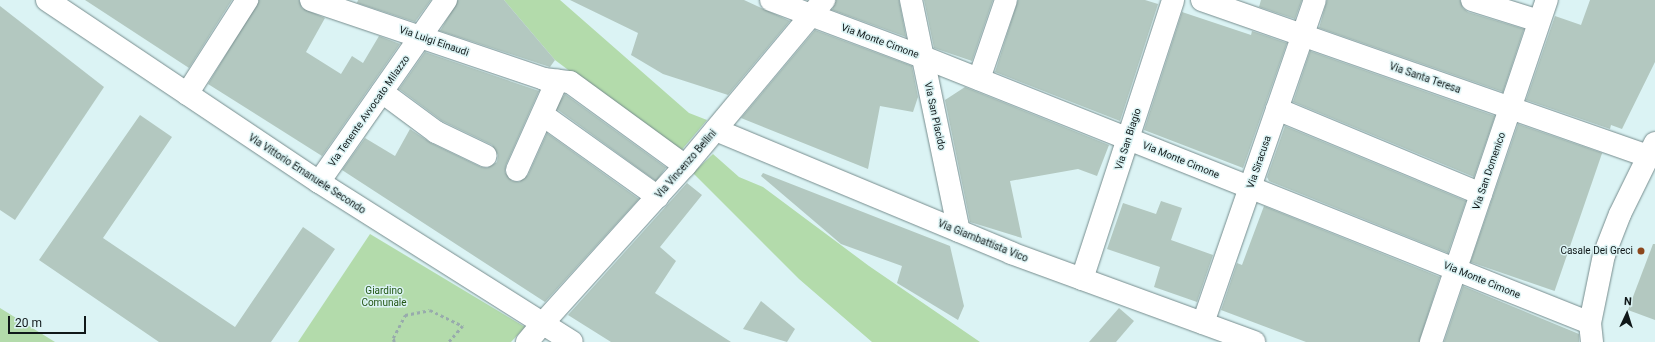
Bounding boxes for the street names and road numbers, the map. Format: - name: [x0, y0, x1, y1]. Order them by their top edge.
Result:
- street label: Via Monte Cimone: [839, 21, 921, 61]
- street label: Via Luigi Einaudi: [398, 23, 470, 59]
- street label: Via Tenente Avvocato Milazzo: [326, 53, 412, 169]
- street label: Via Santa Teresa: [1388, 60, 1462, 96]
- street label: Via San Placido: [922, 81, 948, 151]
- street label: Via San Biagio: [1112, 107, 1144, 171]
- street label: Via Vincenzo Bellini: [653, 127, 719, 201]
- street label: Via San Domenico: [1470, 131, 1508, 211]
- street label: Via Vittorio Emanuele Secondo: [246, 132, 368, 216]
- street label: Via Siracusa: [1244, 134, 1274, 190]
- street label: Via Monte Cimone: [1141, 139, 1221, 181]
- street label: Via Giambattista Vico: [936, 217, 1030, 265]
- street label: Via Monte Cimone: [1442, 259, 1522, 301]

